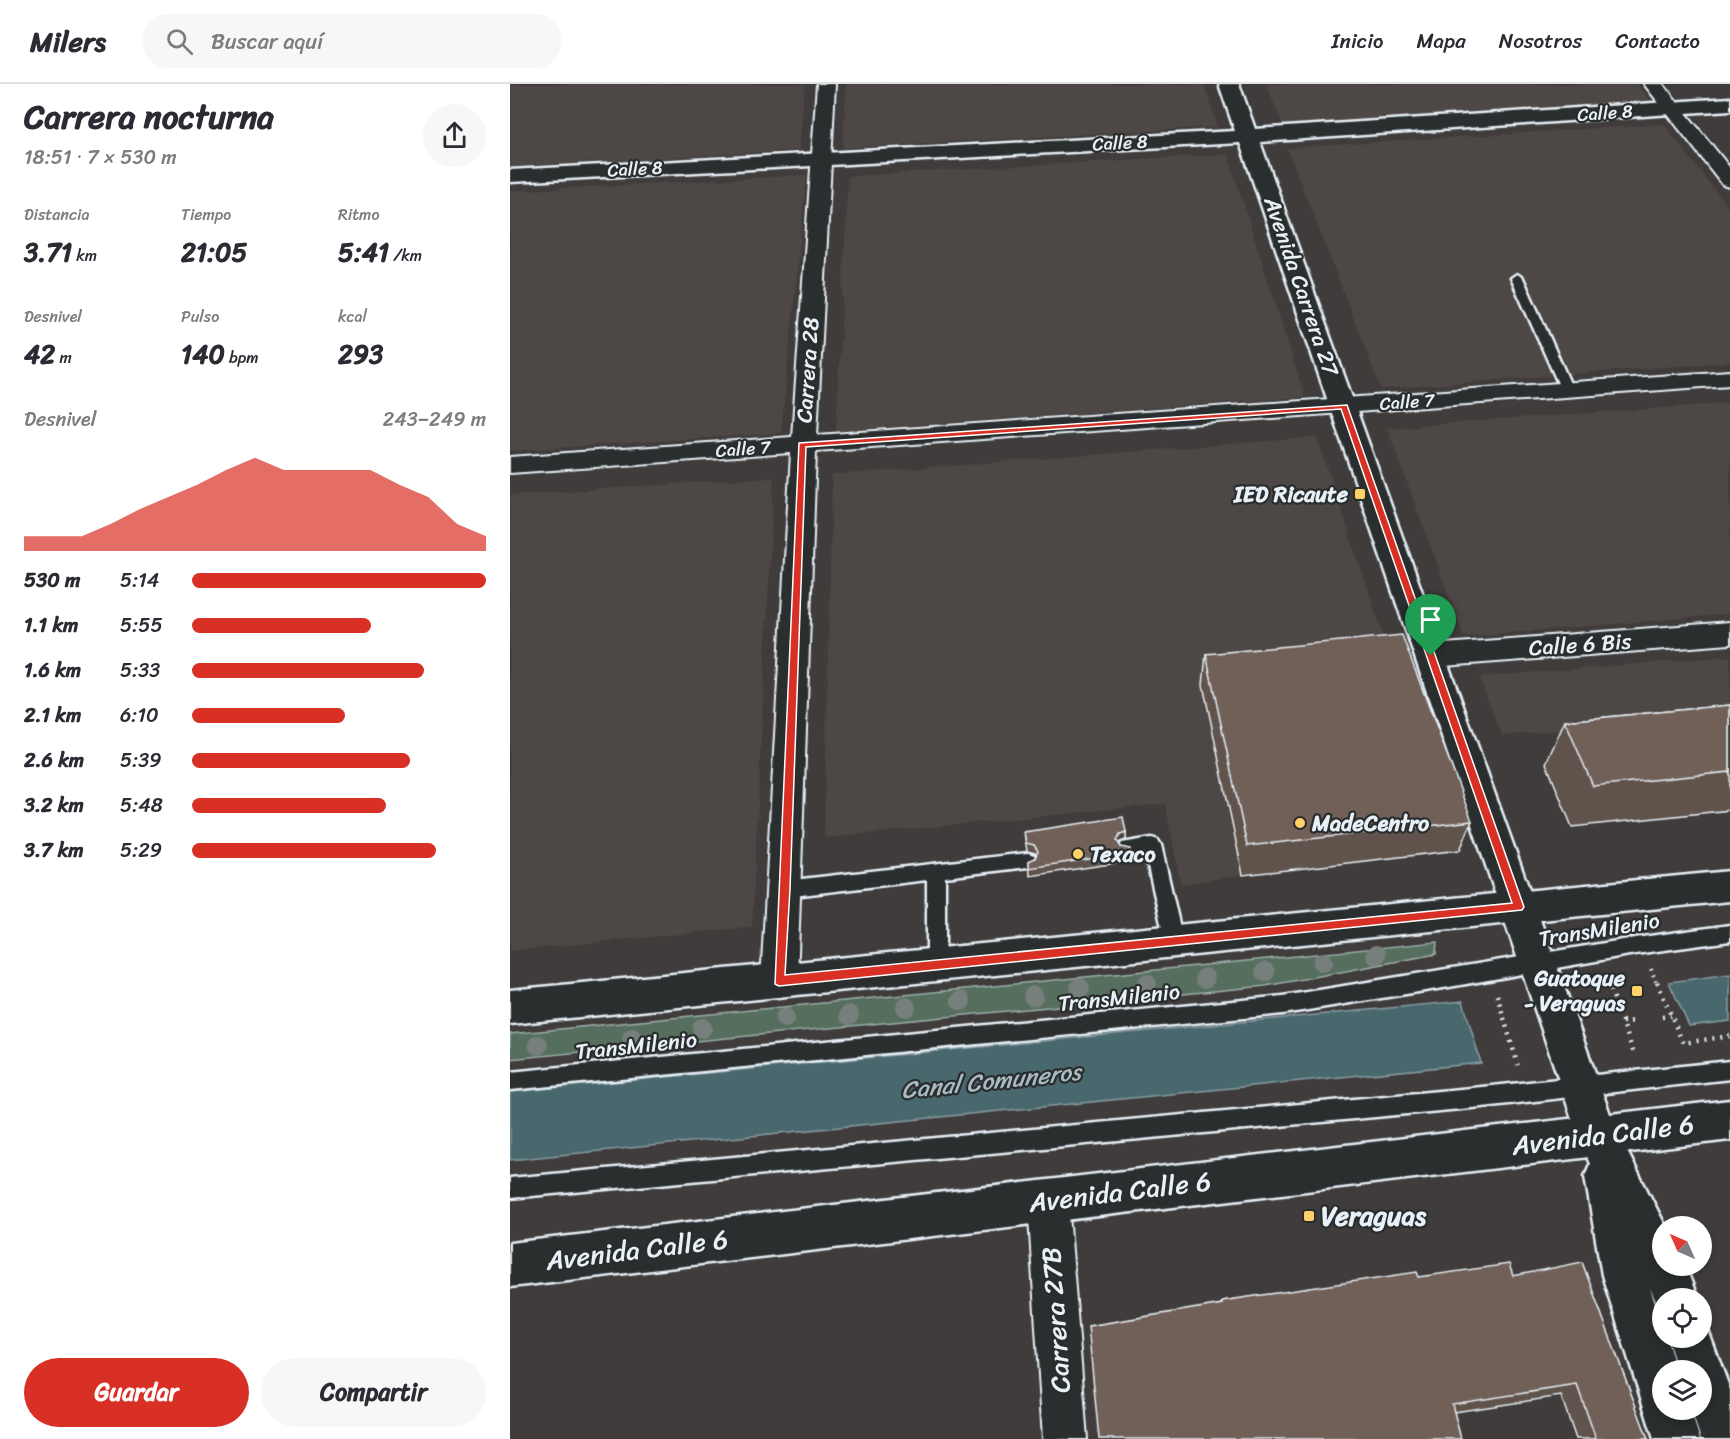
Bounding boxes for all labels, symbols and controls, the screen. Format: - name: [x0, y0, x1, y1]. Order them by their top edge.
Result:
- search box: [142, 14, 562, 68]
- text: Milers: [30, 17, 106, 66]
- text: Buscar aquí: [211, 22, 323, 61]
- text: Inicio: [1331, 22, 1383, 60]
- text: Mapa: [1416, 22, 1466, 60]
- text: Nosotros: [1499, 22, 1582, 60]
- text: Contacto: [1615, 22, 1700, 60]
- icon: search: [163, 25, 196, 58]
- text: Carrera nocturna: [24, 88, 274, 146]
- street label: Calle 8: [1576, 95, 1634, 131]
- button: share: [423, 104, 486, 167]
- street label: Calle 8: [1092, 126, 1149, 160]
- text: 18:51 · 7 × 530 m: [24, 140, 177, 175]
- street label: Calle 8: [607, 152, 664, 186]
- street label: Avenida Carrera 27: [1252, 190, 1351, 382]
- text: Distancia: [24, 200, 90, 229]
- text: Tiempo: [181, 200, 231, 229]
- text: Ritmo: [338, 200, 380, 229]
- text: 3.71: [24, 229, 72, 275]
- text: 21:05: [181, 229, 247, 275]
- text: 5:41: [338, 229, 389, 275]
- text: km: [72, 241, 97, 270]
- text: /km: [389, 241, 422, 270]
- text: Desnivel: [24, 302, 82, 331]
- text: Pulso: [181, 302, 219, 331]
- text: kcal: [338, 302, 367, 331]
- street label: Carrera 28: [784, 316, 831, 424]
- text: 42: [24, 331, 55, 377]
- text: 140: [181, 331, 225, 377]
- text: 293: [338, 331, 383, 377]
- text: m: [55, 343, 72, 372]
- text: bpm: [225, 343, 259, 372]
- street label: Calle 7: [1379, 384, 1437, 420]
- text: Desnivel: [24, 402, 96, 437]
- text: 243–249 m: [383, 402, 486, 437]
- street label: Calle 7: [715, 431, 773, 467]
- place label: IED Ricaute: [1233, 475, 1349, 514]
- marker: IED Ricaute: [1353, 487, 1367, 501]
- text: 530 m: [24, 563, 80, 598]
- text: 5:14: [120, 563, 159, 598]
- pin: [1405, 594, 1456, 656]
- icon: arrive: [1414, 603, 1447, 636]
- text: 1.1 km: [24, 608, 78, 643]
- text: 5:55: [120, 608, 163, 643]
- street label: Calle 6 Bis: [1527, 621, 1633, 668]
- text: 1.6 km: [24, 653, 81, 688]
- text: 5:33: [120, 653, 160, 688]
- text: 2.1 km: [24, 698, 81, 733]
- text: 6:10: [120, 698, 159, 733]
- text: 2.6 km: [24, 743, 84, 778]
- text: 5:39: [120, 743, 162, 778]
- text: 3.2 km: [24, 788, 84, 823]
- text: 5:48: [120, 788, 163, 823]
- place label: MadeCentro: [1311, 804, 1430, 843]
- marker: MadeCentro: [1293, 816, 1307, 830]
- text: 3.7 km: [24, 833, 84, 868]
- text: 5:29: [120, 833, 162, 868]
- place label: Texaco: [1090, 835, 1156, 874]
- marker: Texaco: [1071, 847, 1085, 861]
- street label: TransMilenio: [1536, 901, 1662, 958]
- place label: Guatoque - Veraguas: [1523, 959, 1626, 1023]
- street label: TransMilenio: [1056, 972, 1182, 1023]
- marker: Guatoque - Veraguas: [1630, 984, 1644, 998]
- street label: TransMilenio: [573, 1020, 699, 1071]
- water label: Canal Comuneros: [899, 1050, 1086, 1111]
- street label: Avenida Calle 6: [1508, 1100, 1697, 1170]
- street label: Avenida Calle 6: [1025, 1157, 1214, 1227]
- place label: Veraguas: [1321, 1192, 1427, 1240]
- marker: Veraguas: [1302, 1209, 1316, 1223]
- street label: Avenida Calle 6: [542, 1215, 731, 1285]
- north arrow: [1652, 1216, 1712, 1276]
- map controls: [1652, 1216, 1712, 1420]
- street label: Carrera 27B: [1027, 1245, 1085, 1395]
- button: locate: [1652, 1288, 1712, 1348]
- button: Guardar: [24, 1358, 249, 1427]
- button: Compartir: [261, 1358, 486, 1427]
- button: layers: [1652, 1360, 1712, 1420]

